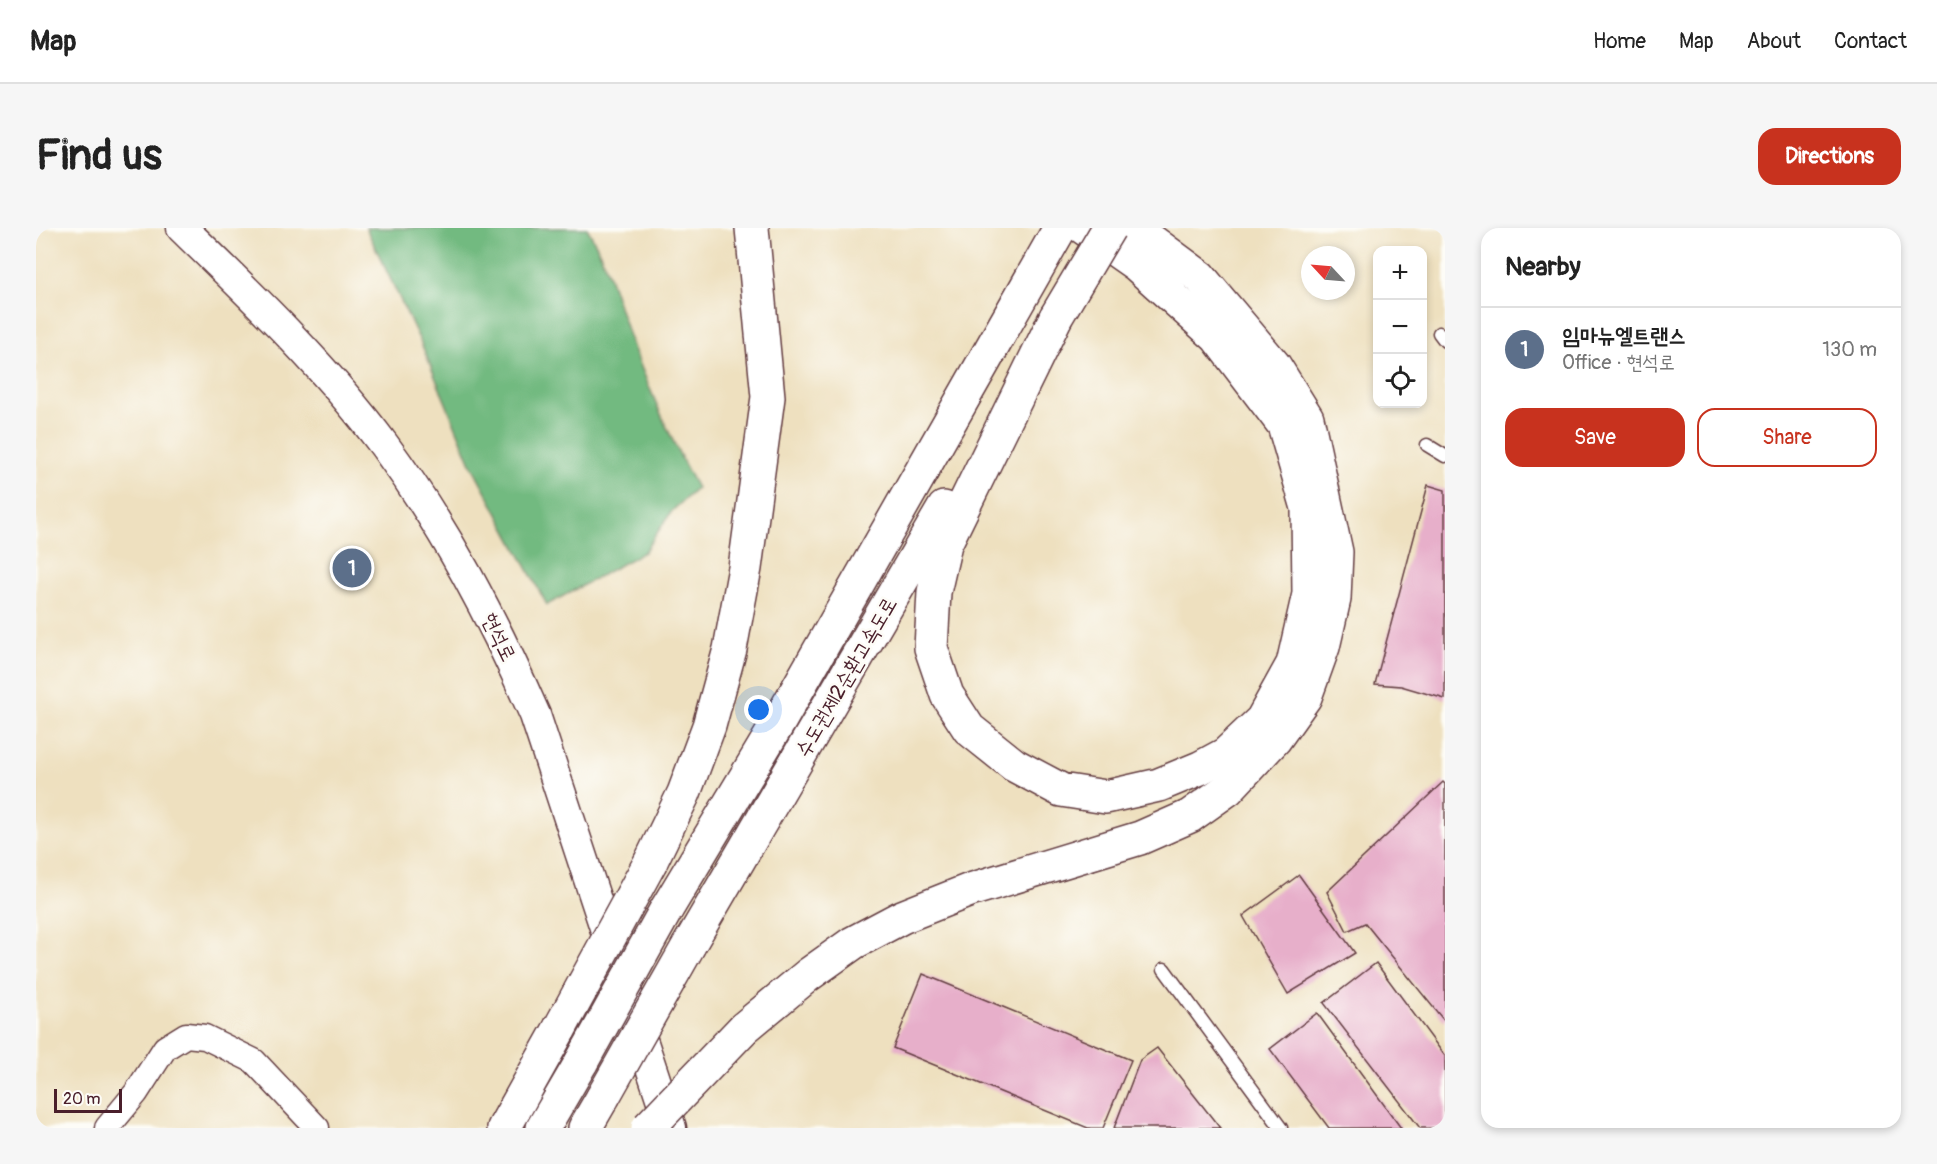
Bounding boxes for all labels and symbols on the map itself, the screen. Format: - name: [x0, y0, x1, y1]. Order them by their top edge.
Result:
- north arrow: [1301, 246, 1355, 300]
- pin: 1: [332, 546, 372, 590]
- street label: 수도권제2순환고속도로: [790, 592, 903, 762]
- street label: 현석로: [475, 609, 522, 666]
- your location: [744, 695, 773, 724]
- scale bar: [54, 1086, 122, 1114]

